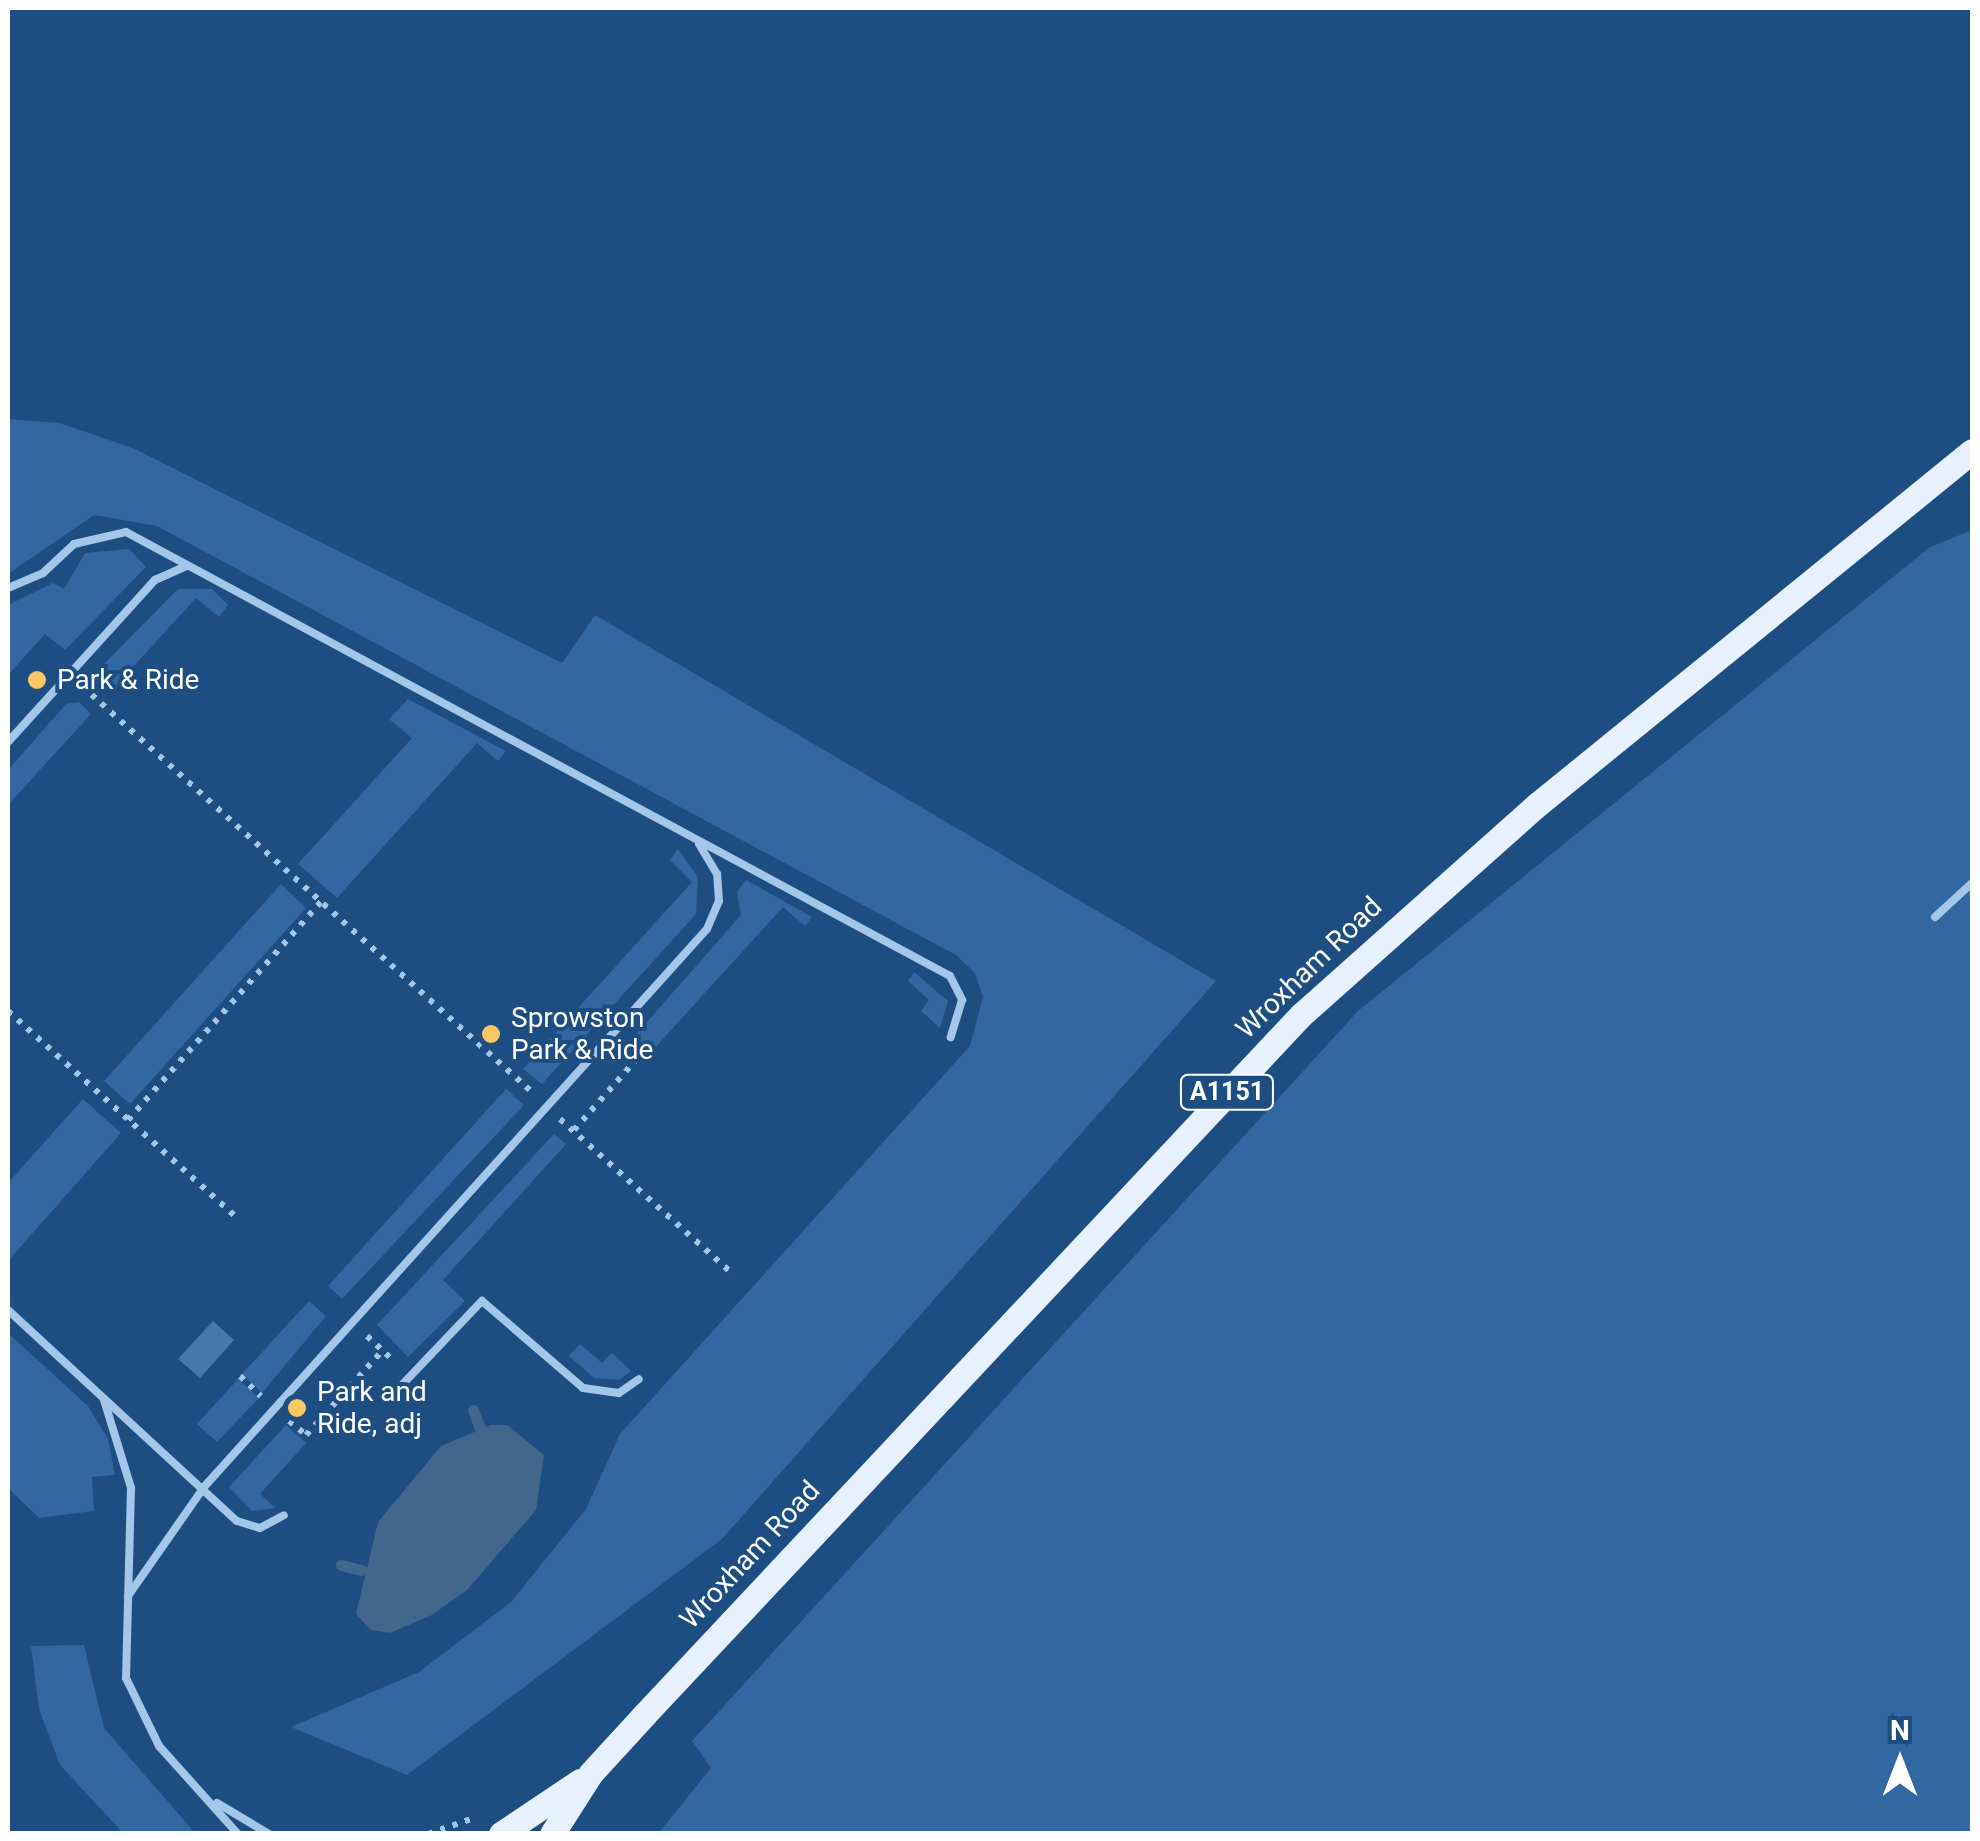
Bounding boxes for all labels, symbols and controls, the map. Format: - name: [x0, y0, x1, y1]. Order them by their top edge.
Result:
- place label: Park & Ride: [57, 663, 199, 697]
- marker: Park & Ride: [26, 669, 48, 691]
- street label: Wroxham Road: [1229, 890, 1389, 1046]
- place label: Sprowston Park & Ride: [511, 1001, 653, 1067]
- marker: Sprowston Park & Ride: [480, 1023, 502, 1045]
- road number: A1151: [1180, 1072, 1274, 1112]
- place label: Park and Ride, adj: [317, 1375, 427, 1441]
- marker: Park and Ride, adj: [286, 1397, 308, 1419]
- street label: Wroxham Road: [673, 1474, 827, 1636]
- north arrow: [1850, 1711, 1950, 1811]
- text: N: [1890, 1714, 1910, 1747]

